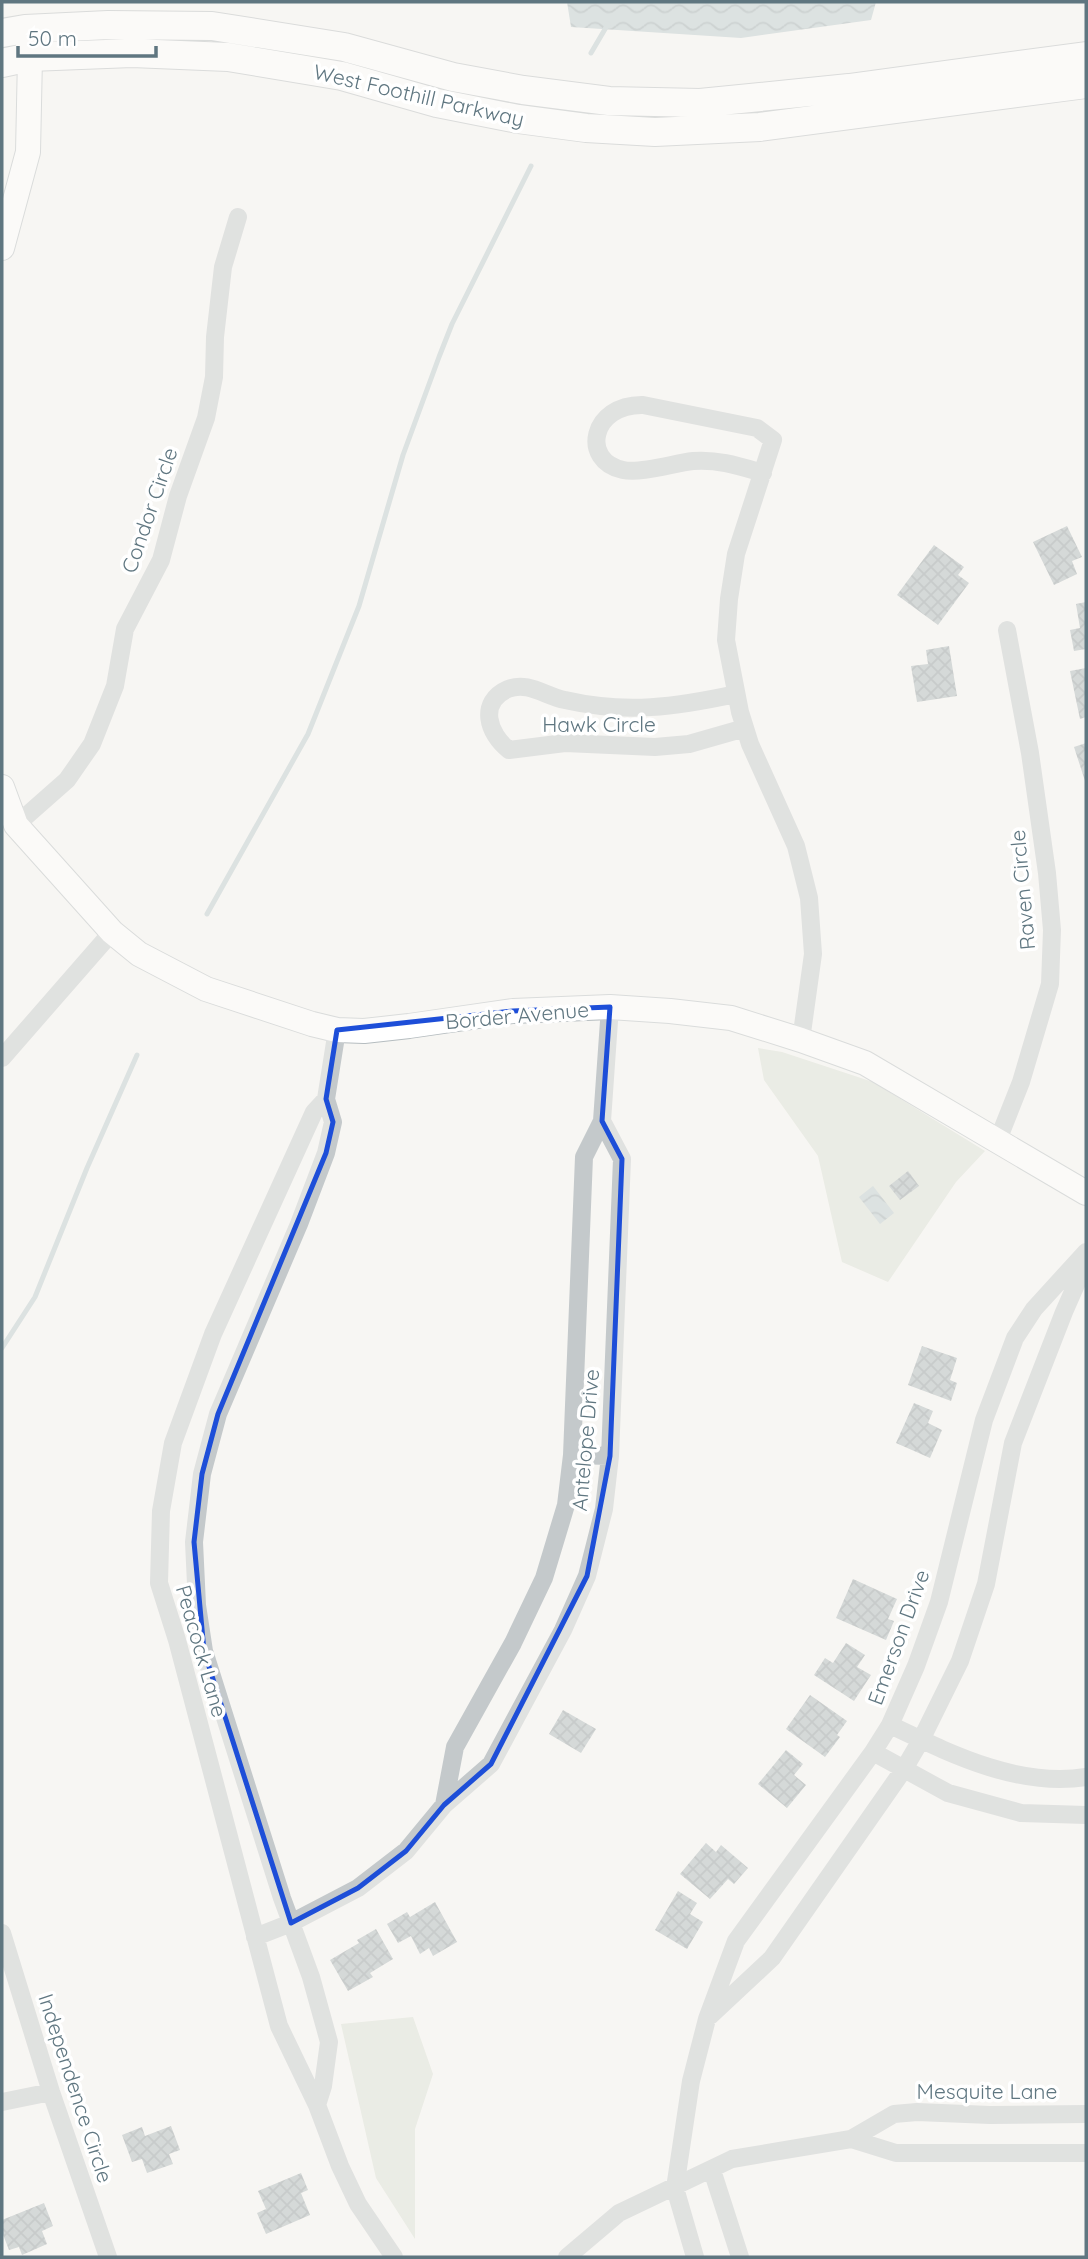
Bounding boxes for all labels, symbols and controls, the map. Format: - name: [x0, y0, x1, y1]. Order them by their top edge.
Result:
- scale bar: [18, 14, 156, 58]
- text: 50 m: [28, 25, 77, 51]
- street label: West Foothill Parkway: [311, 58, 527, 132]
- street label: Condor Circle: [115, 444, 183, 576]
- street label: Hawk Circle: [542, 711, 656, 737]
- street label: Raven Circle: [1004, 829, 1040, 951]
- street label: Border Avenue: [444, 996, 590, 1034]
- street label: Antelope Drive: [566, 1368, 604, 1512]
- street label: Emerson Drive: [862, 1566, 934, 1708]
- street label: Peacock Lane: [171, 1582, 233, 1720]
- street label: Independence Circle: [33, 1990, 119, 2186]
- street label: Mesquite Lane: [917, 2078, 1057, 2104]

